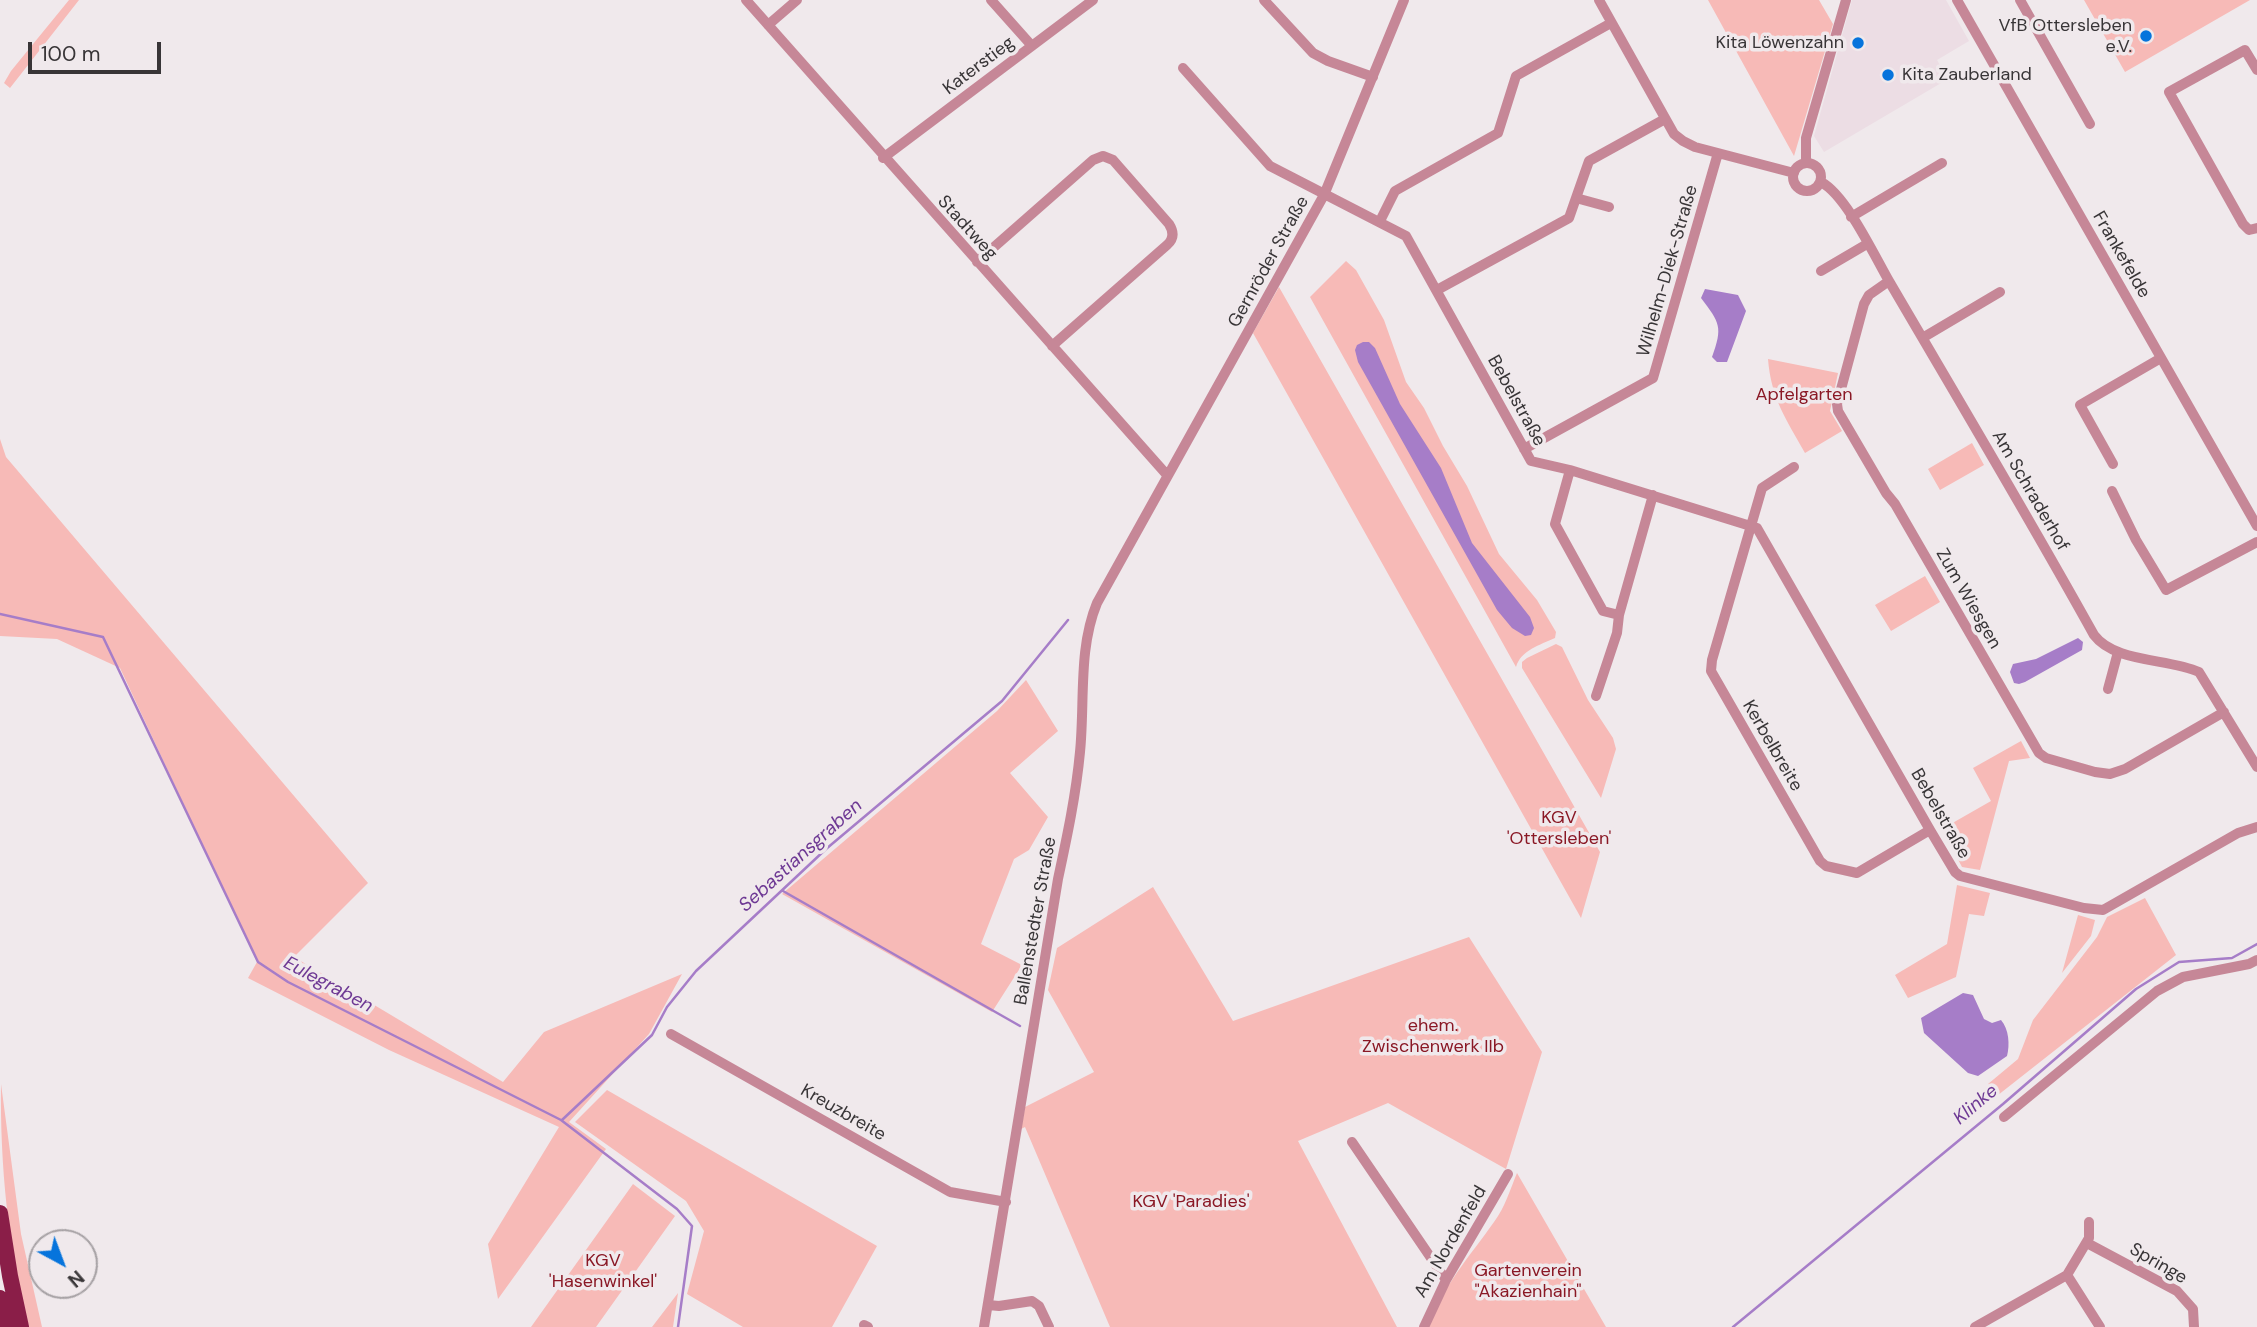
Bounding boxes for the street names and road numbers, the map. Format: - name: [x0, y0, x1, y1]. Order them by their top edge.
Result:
- street label: Katerstieg: [939, 32, 1019, 100]
- street label: Wilhelm-Diek-Straße: [1633, 183, 1703, 359]
- street label: Stadtweg: [932, 191, 1002, 265]
- street label: Gernröder Straße: [1224, 193, 1314, 331]
- street label: Frankefelde: [2088, 208, 2154, 302]
- street label: Bebelstraße: [1482, 352, 1550, 450]
- street label: Am Schraderhof: [1987, 427, 2073, 555]
- street label: Zum Wiesgen: [1931, 545, 2005, 653]
- street label: Kerbelbreite: [1737, 697, 1807, 795]
- street label: Bebelstraße: [1905, 765, 1975, 863]
- street label: Ballenstedter Straße: [1011, 835, 1061, 1007]
- street label: Kreuzbreite: [797, 1080, 889, 1146]
- street label: Am Nordenfeld: [1410, 1182, 1492, 1302]
- street label: Springe: [2125, 1239, 2191, 1289]

